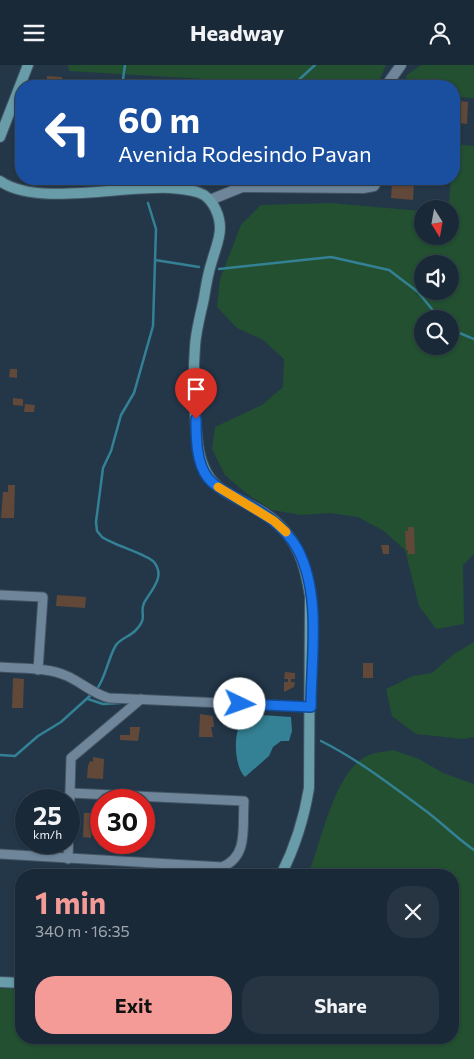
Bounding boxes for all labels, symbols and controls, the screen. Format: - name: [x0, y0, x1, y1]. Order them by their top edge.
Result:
- icon: menu: [20, 19, 48, 47]
- text: Headway: [190, 19, 284, 46]
- icon: person: [426, 19, 454, 47]
- text: 60 m: [118, 97, 200, 140]
- icon: left: [35, 100, 100, 165]
- text: Avenida Rodesindo Pavan: [118, 140, 372, 167]
- north arrow: [414, 200, 459, 245]
- map controls: [414, 200, 459, 355]
- button: sound: [414, 255, 459, 300]
- button: search: [414, 310, 459, 355]
- pin: [175, 368, 217, 419]
- icon: arrive: [182, 375, 210, 403]
- position arrow: [213, 677, 265, 729]
- speed limit sign: 30: [90, 789, 155, 854]
- text: 25: [33, 800, 62, 830]
- text: km/h: [33, 827, 62, 841]
- text: 1 min: [35, 883, 106, 920]
- button: close: [387, 886, 439, 938]
- text: 340 m · 16:35: [35, 921, 130, 940]
- button: Exit: [35, 976, 232, 1034]
- button: Share: [242, 976, 439, 1034]

